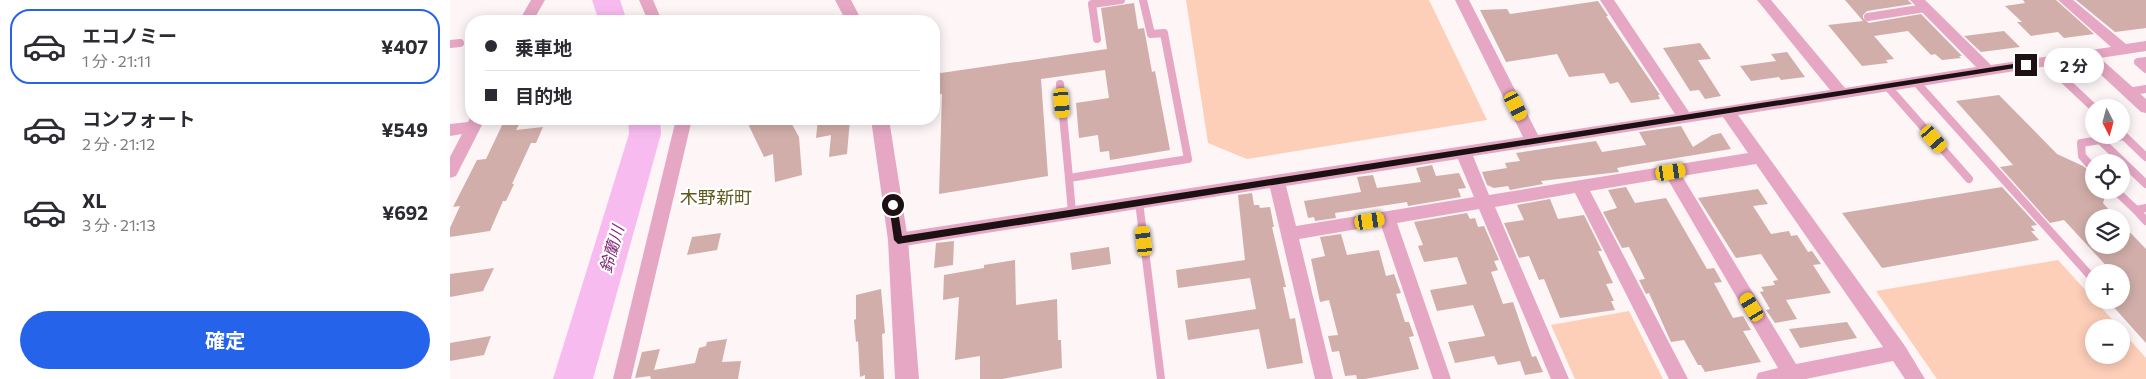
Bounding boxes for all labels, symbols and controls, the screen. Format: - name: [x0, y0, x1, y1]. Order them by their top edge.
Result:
- icon: car: [22, 24, 67, 69]
- text: エコノミー: [82, 24, 177, 47]
- text: ¥407: [381, 35, 428, 58]
- text: 乗車地: [515, 36, 572, 59]
- callout: 2 分: [2044, 48, 2104, 82]
- text: 1 分 · 21:11: [82, 51, 151, 70]
- route end: [2015, 54, 2037, 76]
- text: 2 分: [2060, 56, 2088, 75]
- text: 目的地: [515, 84, 572, 107]
- car: [1053, 87, 1070, 119]
- car: [1502, 89, 1529, 123]
- north arrow: [2085, 99, 2130, 144]
- map controls: [2085, 99, 2130, 364]
- icon: car: [22, 107, 67, 152]
- text: コンフォート: [82, 107, 195, 130]
- text: ¥549: [381, 118, 428, 141]
- car: [1918, 123, 1949, 155]
- text: 2 分 · 21:12: [82, 134, 155, 153]
- button: locate: [2085, 154, 2130, 199]
- car: [1655, 162, 1686, 182]
- district label: 木野新町: [680, 186, 752, 208]
- text: XL: [82, 189, 107, 212]
- icon: car: [22, 190, 67, 235]
- route start: [882, 194, 904, 216]
- text: ¥692: [382, 201, 428, 224]
- button: layers: [2085, 209, 2130, 254]
- car: [1354, 211, 1385, 231]
- text: 3 分 · 21:13: [82, 215, 156, 234]
- water label: 鈴蘭川: [595, 221, 627, 275]
- car: [1134, 225, 1153, 257]
- button: +: [2085, 264, 2130, 309]
- car: [1737, 290, 1766, 324]
- button: 確定: [20, 311, 430, 369]
- button: −: [2085, 319, 2130, 364]

